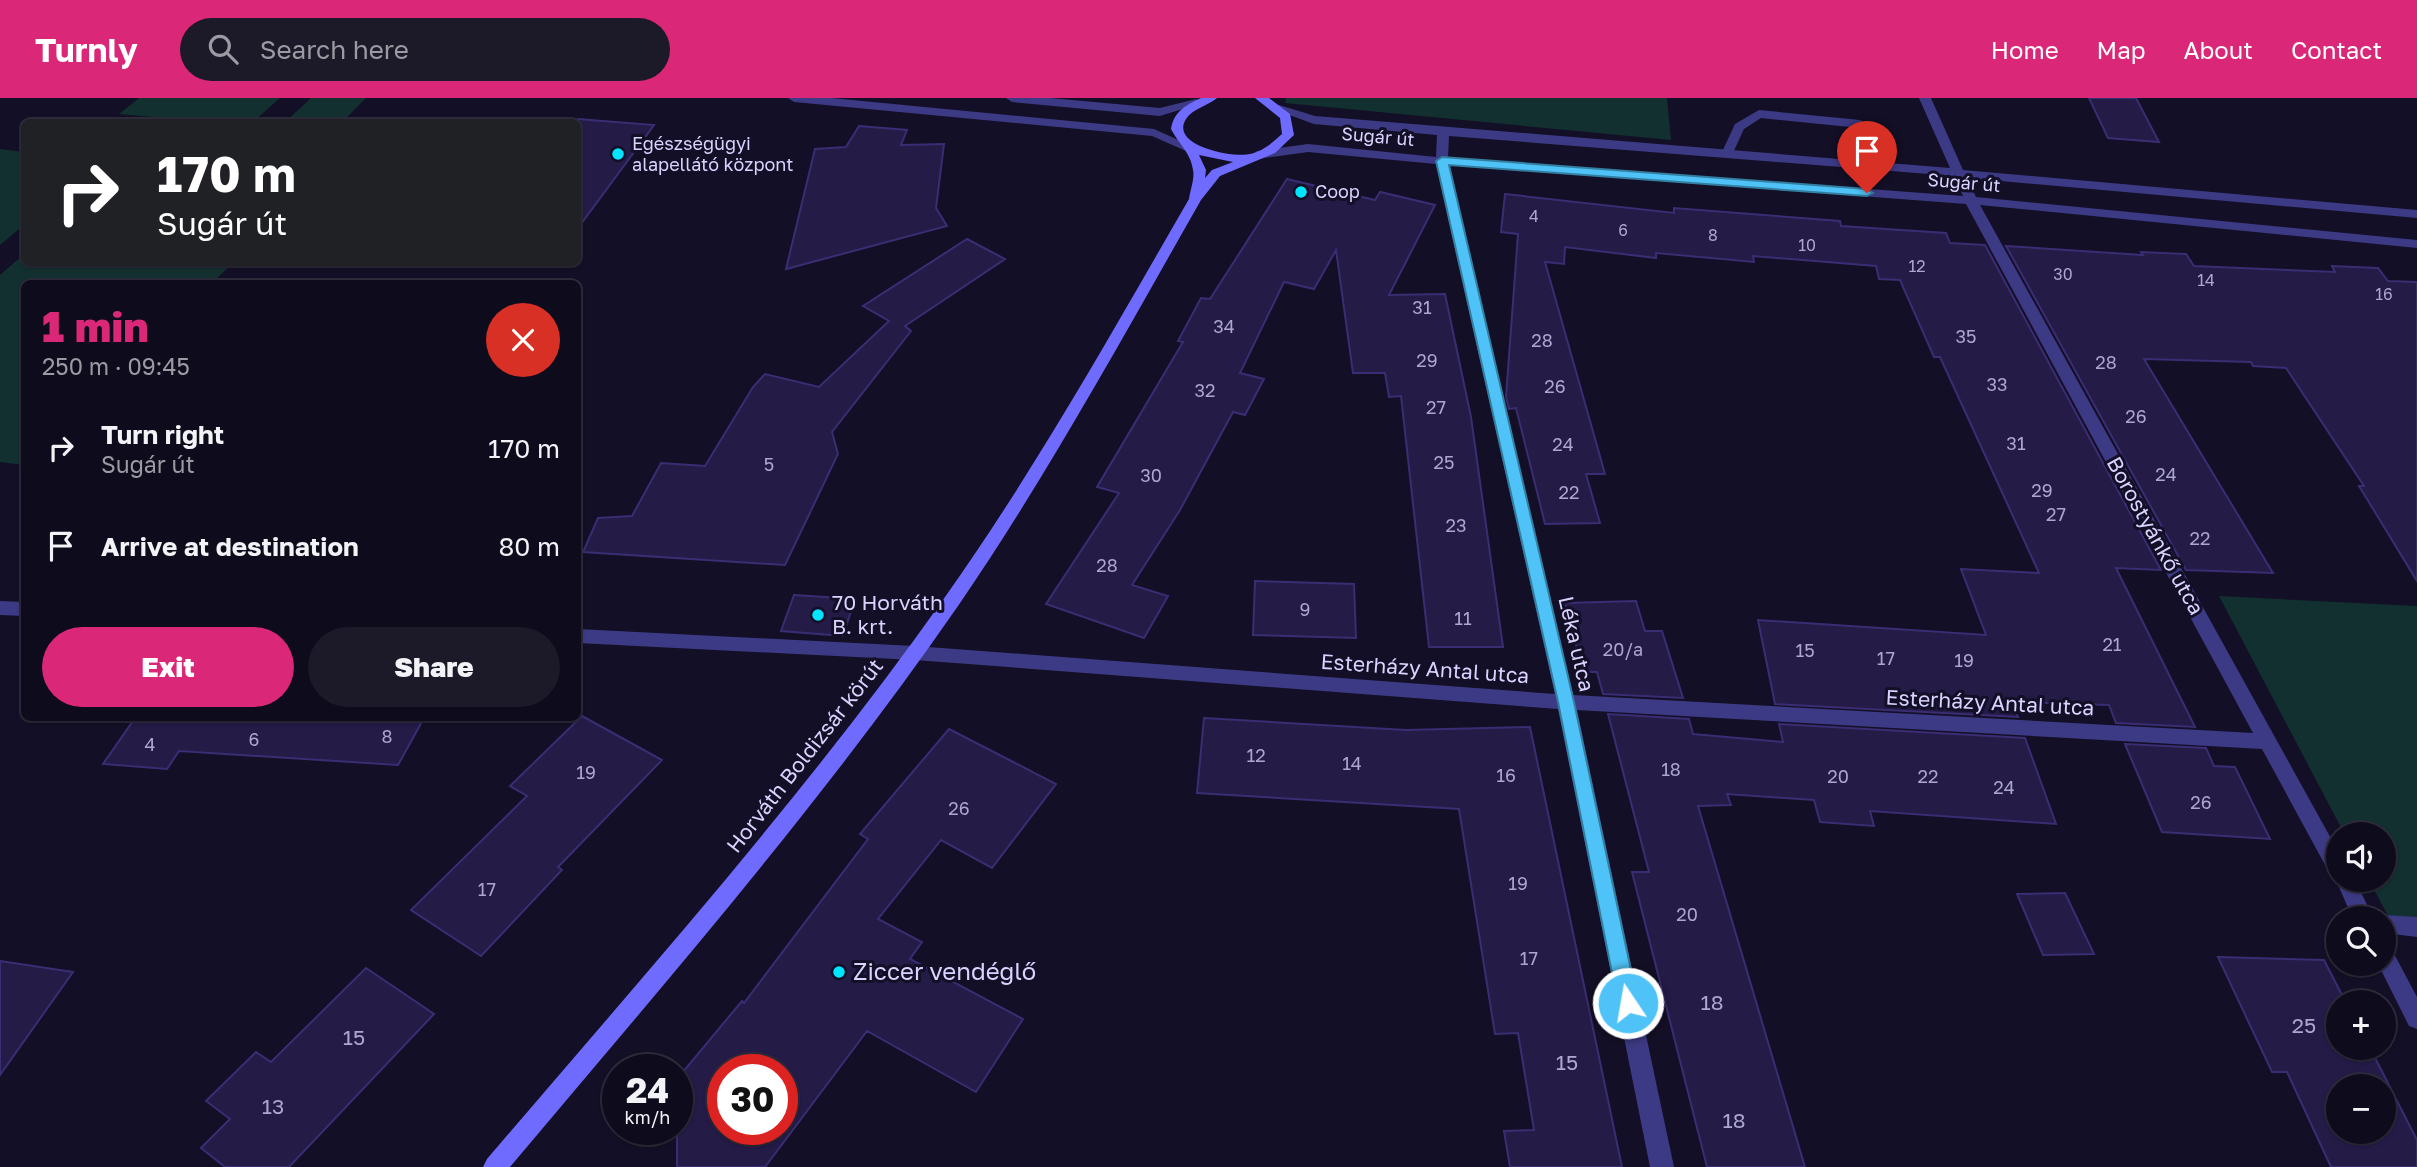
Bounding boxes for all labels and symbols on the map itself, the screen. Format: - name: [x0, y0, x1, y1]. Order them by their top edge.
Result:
- pin: [1837, 121, 1897, 193]
- street label: Sugár út: [1341, 122, 1416, 150]
- place label: Egészségügyi alapellátó központ: [632, 132, 793, 175]
- marker: Egészségügyi alapellátó központ: [610, 146, 626, 162]
- street label: Sugár út: [1927, 168, 2002, 196]
- place label: Coop: [1315, 180, 1360, 202]
- marker: Coop: [1293, 184, 1309, 200]
- house number: 4: [1529, 206, 1539, 226]
- house number: 6: [1618, 220, 1628, 240]
- house number: 8: [1708, 225, 1718, 245]
- house number: 10: [1798, 235, 1816, 255]
- house number: 12: [1908, 256, 1926, 276]
- house number: 30: [2053, 264, 2073, 284]
- house number: 14: [2197, 270, 2215, 290]
- house number: 16: [2375, 284, 2393, 304]
- house number: 31: [1412, 296, 1432, 318]
- house number: 34: [1213, 315, 1235, 337]
- house number: 35: [1956, 325, 1976, 347]
- house number: 28: [1531, 329, 1553, 351]
- house number: 29: [1416, 349, 1438, 371]
- house number: 28: [2095, 351, 2117, 373]
- house number: 33: [1986, 373, 2008, 395]
- house number: 26: [1544, 375, 1566, 397]
- house number: 32: [1195, 379, 1215, 401]
- house number: 27: [1426, 396, 1446, 418]
- house number: 26: [2125, 405, 2147, 427]
- house number: 31: [2006, 432, 2026, 454]
- house number: 24: [1552, 433, 1574, 455]
- house number: 25: [1434, 451, 1454, 473]
- street label: Borostyánkő utca: [2102, 452, 2210, 619]
- house number: 5: [764, 453, 774, 475]
- house number: 24: [2155, 463, 2177, 485]
- house number: 30: [1140, 464, 1162, 486]
- house number: 29: [2031, 479, 2053, 501]
- house number: 22: [1559, 481, 1579, 503]
- house number: 27: [2046, 503, 2066, 525]
- house number: 23: [1446, 514, 1466, 536]
- house number: 22: [2190, 527, 2210, 549]
- house number: 28: [1096, 554, 1118, 576]
- place label: 70 Horváth B. krt.: [832, 589, 943, 639]
- street label: Léka utca: [1553, 594, 1601, 694]
- house number: 9: [1300, 598, 1310, 620]
- marker: 70 Horváth B. krt.: [810, 607, 826, 623]
- house number: 11: [1454, 607, 1472, 629]
- house number: 21: [2102, 633, 2122, 655]
- house number: 20/a: [1603, 638, 1643, 660]
- house number: 15: [1795, 639, 1815, 661]
- house number: 17: [1877, 647, 1895, 669]
- street label: Esterházy Antal utca: [1320, 648, 1530, 688]
- house number: 19: [1954, 649, 1974, 671]
- street label: Horváth Boldizsár körút: [720, 653, 888, 858]
- street label: Esterházy Antal utca: [1885, 684, 2095, 720]
- house number: 8: [382, 725, 392, 747]
- house number: 6: [249, 728, 259, 750]
- house number: 4: [145, 733, 156, 755]
- house number: 12: [1246, 744, 1266, 766]
- house number: 14: [1342, 752, 1362, 774]
- house number: 18: [1661, 758, 1681, 780]
- house number: 19: [576, 761, 596, 783]
- house number: 16: [1496, 764, 1516, 786]
- house number: 20: [1827, 765, 1849, 787]
- house number: 22: [1918, 765, 1938, 787]
- house number: 24: [1993, 776, 2015, 798]
- house number: 26: [2190, 791, 2212, 813]
- house number: 26: [948, 797, 970, 819]
- house number: 19: [1508, 872, 1528, 894]
- house number: 17: [478, 878, 496, 900]
- house number: 20: [1676, 903, 1698, 925]
- house number: 17: [1520, 947, 1538, 969]
- place label: Ziccer vendéglő: [853, 956, 1036, 985]
- marker: Ziccer vendéglő: [831, 964, 847, 980]
- position arrow: [1591, 966, 1665, 1040]
- house number: 18: [1701, 989, 1724, 1015]
- house number: 25: [2292, 1012, 2316, 1038]
- house number: 15: [343, 1024, 365, 1050]
- house number: 15: [1556, 1049, 1578, 1075]
- speed limit sign: 30: [707, 1054, 798, 1145]
- house number: 13: [262, 1093, 284, 1119]
- house number: 18: [1723, 1107, 1746, 1133]

